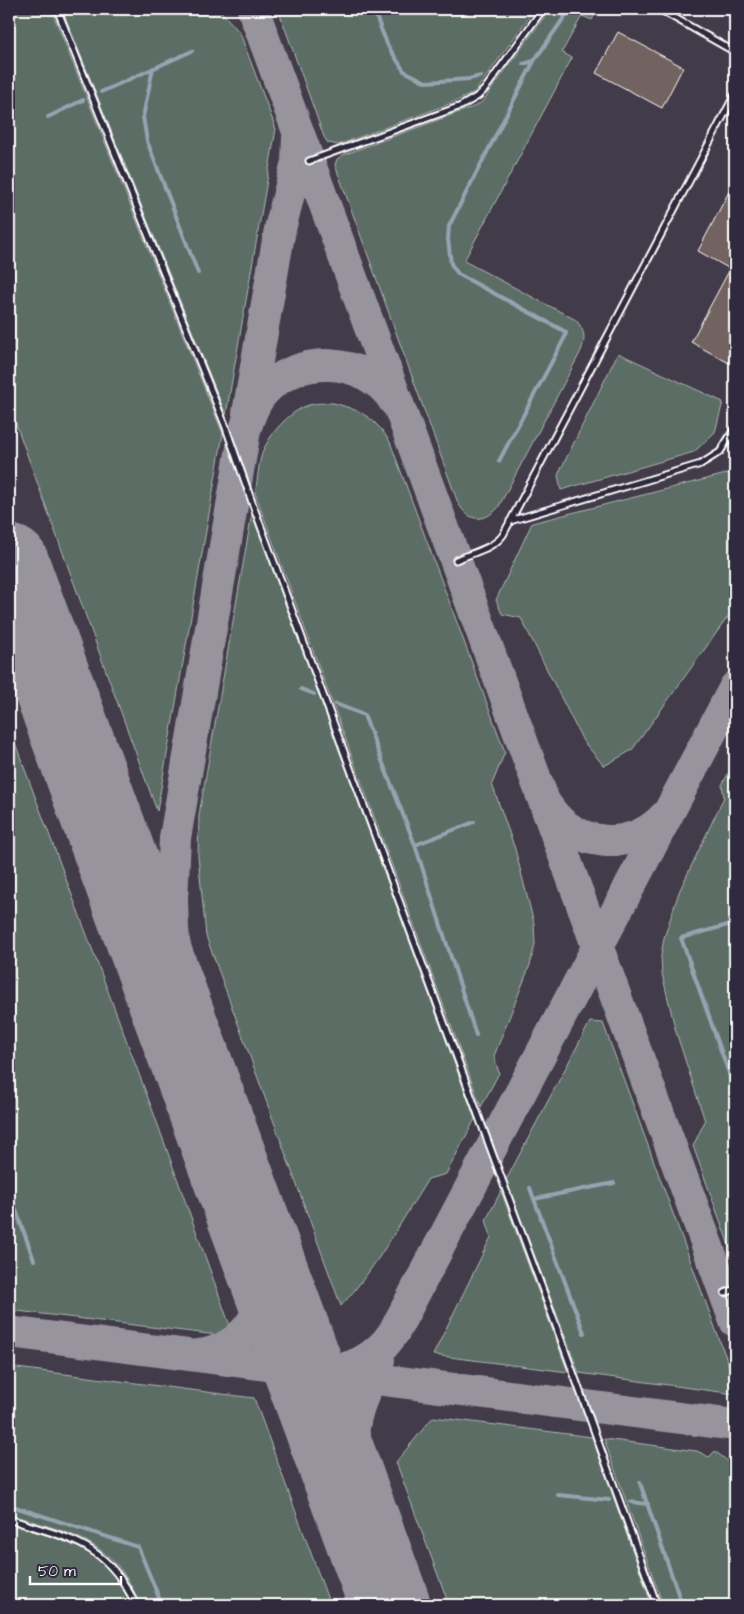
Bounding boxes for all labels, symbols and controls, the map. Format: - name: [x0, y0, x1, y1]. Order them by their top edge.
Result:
- scale bar: [30, 1554, 121, 1586]
- text: 50 m: [38, 1561, 76, 1582]

